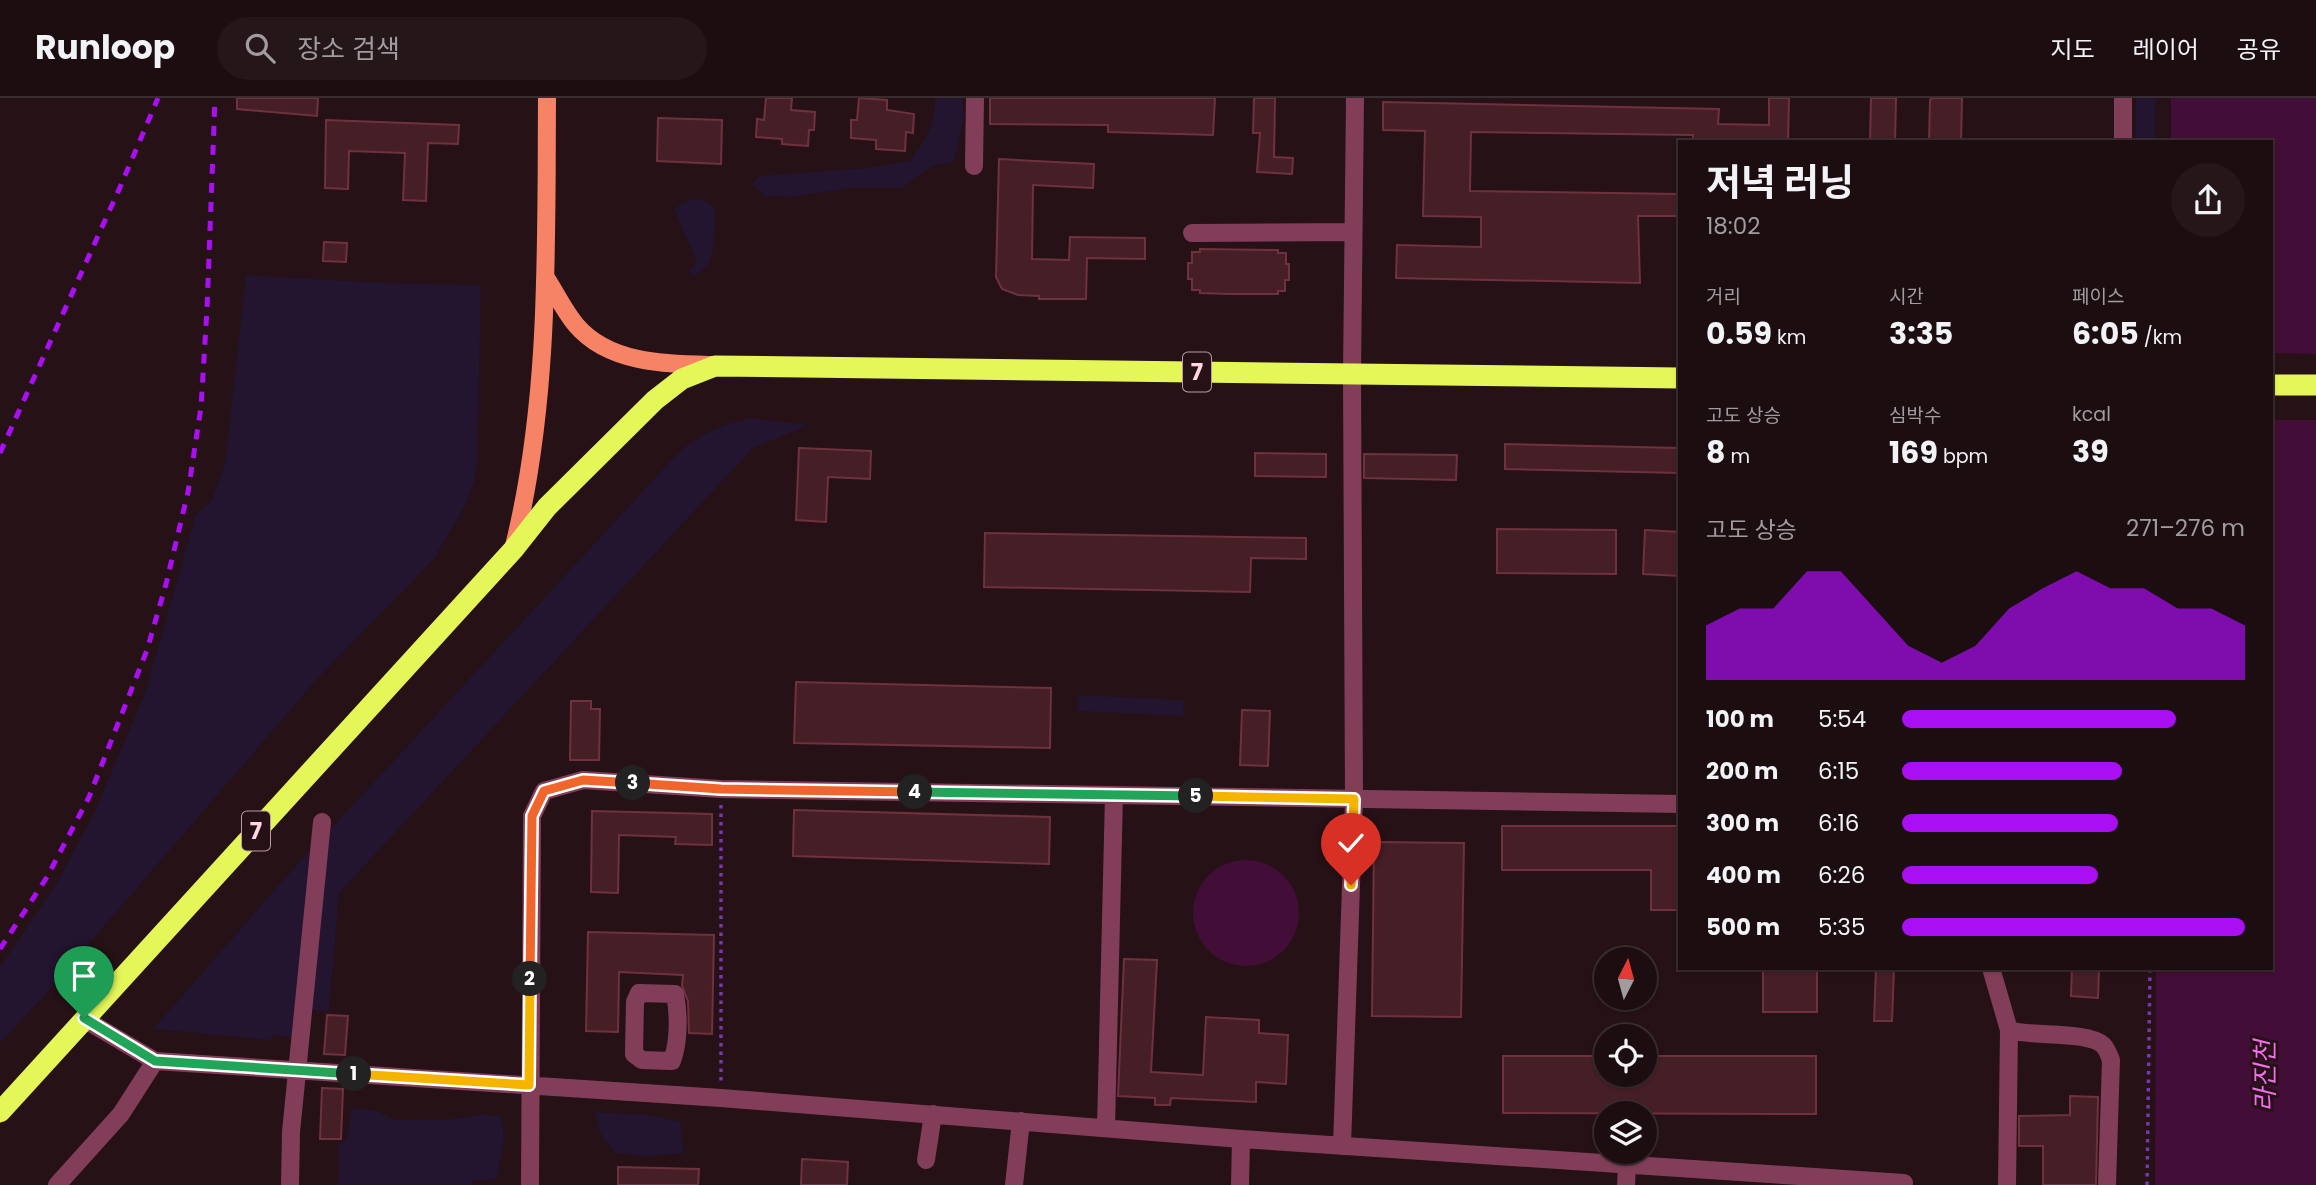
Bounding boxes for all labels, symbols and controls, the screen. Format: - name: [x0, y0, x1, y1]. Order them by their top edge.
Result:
- search box: [217, 17, 707, 80]
- text: Runloop: [35, 24, 175, 71]
- icon: search: [241, 29, 279, 67]
- text: 장소 검색: [297, 31, 400, 67]
- text: 지도: [2050, 33, 2095, 66]
- text: 레이어: [2133, 33, 2199, 66]
- text: 공유: [2237, 33, 2281, 66]
- text: 저녁 러닝: [1706, 156, 1854, 209]
- button: share: [2171, 163, 2245, 237]
- text: 18:02: [1706, 210, 1760, 242]
- text: 거리: [1706, 283, 1741, 310]
- text: 시간: [1889, 283, 1924, 310]
- text: 페이스: [2072, 283, 2124, 310]
- text: 0.59: [1706, 312, 1772, 355]
- text: 3:35: [1889, 312, 1953, 355]
- text: 6:05: [2072, 312, 2139, 355]
- text: km: [1772, 324, 1806, 351]
- text: /km: [2139, 324, 2182, 351]
- road number: 7: [1183, 353, 1211, 392]
- text: kcal: [2072, 401, 2111, 428]
- text: 고도 상승: [1706, 402, 1781, 429]
- text: 심박수: [1889, 402, 1941, 429]
- text: 39: [2072, 430, 2109, 473]
- text: 8: [1706, 431, 1725, 474]
- text: 169: [1889, 431, 1938, 474]
- text: m: [1725, 443, 1750, 470]
- text: bpm: [1938, 443, 1988, 470]
- text: 271–276 m: [2126, 512, 2245, 544]
- text: 고도 상승: [1706, 514, 1797, 546]
- text: 100 m: [1706, 703, 1774, 735]
- text: 5:54: [1818, 703, 1866, 735]
- text: 200 m: [1706, 755, 1778, 787]
- text: 6:15: [1818, 755, 1859, 787]
- pin: 3: [616, 766, 650, 800]
- text: 3: [627, 769, 638, 796]
- pin: 4: [898, 774, 932, 810]
- text: 4: [908, 778, 921, 805]
- pin: 5: [1178, 778, 1214, 814]
- text: 5: [1189, 782, 1202, 809]
- text: 300 m: [1706, 807, 1779, 839]
- text: 6:16: [1818, 807, 1859, 839]
- road number: 7: [242, 811, 270, 850]
- pin: [1321, 813, 1381, 885]
- icon: check: [1332, 824, 1370, 862]
- text: 400 m: [1706, 859, 1781, 891]
- text: 6:26: [1818, 859, 1865, 891]
- text: 500 m: [1706, 911, 1780, 943]
- text: 5:35: [1818, 911, 1865, 943]
- pin: [54, 946, 114, 1018]
- north arrow: [1594, 947, 1657, 1010]
- map controls: [1594, 947, 1657, 1164]
- icon: arrive: [65, 957, 103, 995]
- pin: 2: [512, 962, 548, 996]
- text: 2: [524, 965, 535, 992]
- button: locate: [1594, 1024, 1657, 1087]
- water label: 라진천: [2247, 1037, 2283, 1112]
- pin: 1: [336, 1056, 372, 1091]
- text: 1: [350, 1060, 357, 1087]
- button: layers: [1594, 1101, 1657, 1164]

